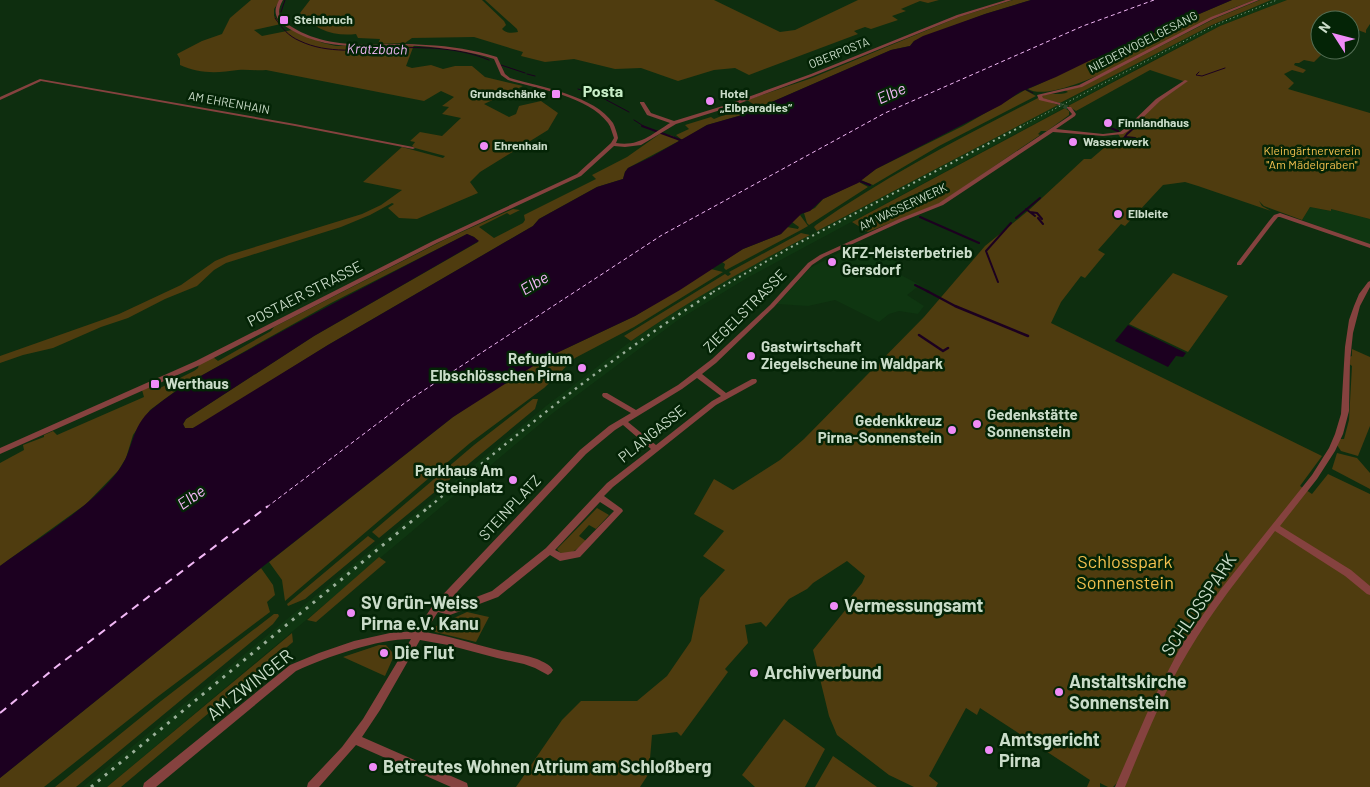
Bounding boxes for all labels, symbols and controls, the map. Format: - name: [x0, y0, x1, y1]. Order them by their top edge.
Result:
- street label: NIEDERVOGELGESANG: [1086, 8, 1199, 75]
- north arrow: [1310, 10, 1360, 60]
- place label: Steinbruch: [294, 12, 353, 26]
- marker: Steinbruch: [278, 14, 290, 26]
- text: N: [1314, 18, 1334, 36]
- street label: OBERPOSTA: [806, 34, 871, 71]
- water label: Kratzbach: [347, 39, 407, 58]
- water label: Elbe: [873, 78, 908, 107]
- district label: Posta: [583, 81, 623, 100]
- place label: Grundschänke: [470, 86, 546, 100]
- place label: Hotel „Elbparadies“: [720, 86, 793, 114]
- street label: AM EHRENHAIN: [187, 88, 271, 116]
- marker: Grundschänke: [550, 88, 562, 100]
- marker: Hotel „Elbparadies“: [704, 95, 716, 107]
- place label: Finnlandhaus: [1118, 115, 1189, 129]
- marker: Finnlandhaus: [1102, 117, 1114, 129]
- place label: Wasserwerk: [1083, 134, 1150, 148]
- marker: Wasserwerk: [1067, 136, 1079, 148]
- place label: Ehrenhain: [494, 138, 548, 152]
- marker: Ehrenhain: [478, 140, 490, 152]
- park label: Kleingärtnerverein "Am Mädelgraben": [1263, 143, 1361, 171]
- street label: AM WASSERWERK: [856, 179, 949, 233]
- place label: Elbleite: [1128, 206, 1169, 220]
- marker: Elbleite: [1112, 208, 1124, 220]
- place label: KFZ-Meisterbetrieb Gersdorf: [842, 243, 972, 278]
- street label: POSTAER STRASSE: [244, 256, 365, 330]
- marker: KFZ-Meisterbetrieb Gersdorf: [826, 256, 838, 268]
- street label: ZIEGELSTRASSE: [699, 265, 790, 356]
- water label: Elbe: [516, 267, 551, 298]
- place label: Gastwirtschaft Ziegelscheune im Waldpark: [761, 337, 943, 372]
- place label: Refugium Elbschlösschen Pirna: [430, 349, 572, 384]
- marker: Gastwirtschaft Ziegelscheune im Waldpark: [745, 350, 757, 362]
- marker: Refugium Elbschlösschen Pirna: [576, 362, 588, 374]
- place label: Werthaus: [165, 374, 229, 392]
- marker: Werthaus: [149, 378, 161, 390]
- street label: PLANGASSE: [614, 401, 689, 466]
- place label: Gedenkstätte Sonnenstein: [987, 405, 1078, 440]
- place label: Gedenkkreuz Pirna-Sonnenstein: [818, 411, 942, 446]
- marker: Gedenkstätte Sonnenstein: [971, 418, 983, 430]
- marker: Gedenkkreuz Pirna-Sonnenstein: [946, 424, 958, 436]
- place label: Parkhaus Am Steinplatz: [415, 461, 503, 496]
- street label: STEINPLATZ: [474, 471, 544, 544]
- marker: Parkhaus Am Steinplatz: [507, 474, 519, 486]
- water label: Elbe: [173, 480, 208, 513]
- street label: SCHLOSSPARK: [1156, 549, 1241, 660]
- park label: Schlosspark Sonnenstein: [1076, 550, 1174, 593]
- place label: SV Grün-Weiss Pirna e.V. Kanu: [361, 591, 479, 634]
- place label: Vermessungsamt: [844, 594, 984, 616]
- marker: Vermessungsamt: [828, 600, 840, 612]
- marker: SV Grün-Weiss Pirna e.V. Kanu: [345, 607, 357, 619]
- place label: Die Flut: [394, 641, 454, 663]
- street label: AM ZWINGER: [202, 644, 297, 725]
- marker: Die Flut: [378, 647, 390, 659]
- place label: Archivverbund: [764, 661, 882, 683]
- marker: Archivverbund: [748, 667, 760, 679]
- place label: Anstaltskirche Sonnenstein: [1069, 670, 1187, 713]
- marker: Anstaltskirche Sonnenstein: [1053, 686, 1065, 698]
- place label: Amtsgericht Pirna: [999, 728, 1100, 771]
- marker: Amtsgericht Pirna: [983, 744, 995, 756]
- place label: Betreutes Wohnen Atrium am Schloßberg: [383, 755, 711, 777]
- marker: Betreutes Wohnen Atrium am Schloßberg: [367, 761, 379, 773]

